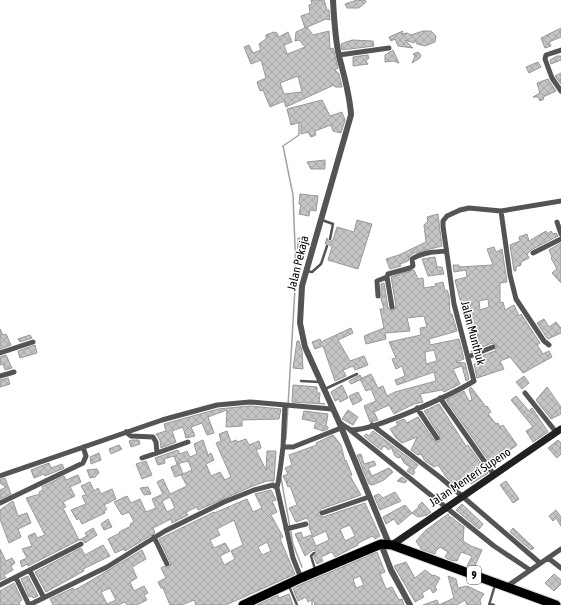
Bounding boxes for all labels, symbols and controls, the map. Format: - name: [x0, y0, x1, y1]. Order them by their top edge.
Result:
- street label: Jalan Pekaja: [284, 234, 312, 292]
- street label: Jalan Munthuk: [458, 299, 488, 367]
- street label: Jalan Menteri Supeno: [427, 444, 514, 509]
- road number: 9: [467, 566, 481, 584]

